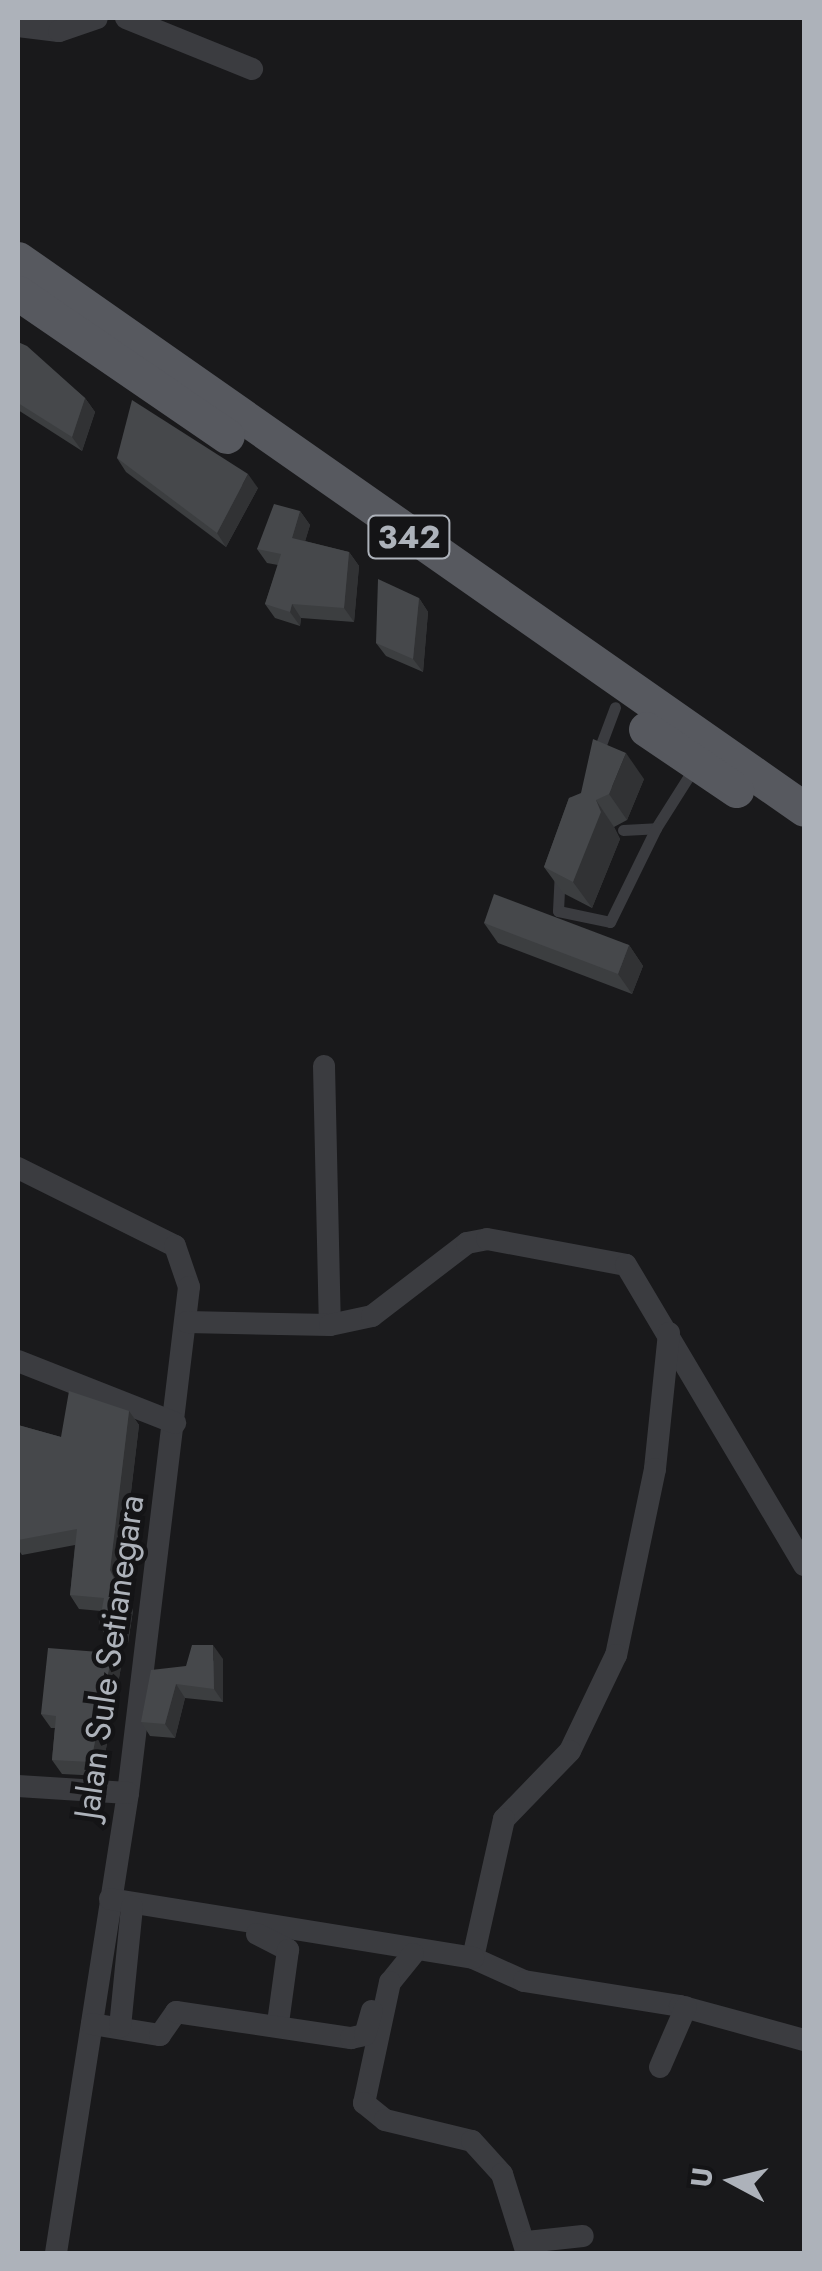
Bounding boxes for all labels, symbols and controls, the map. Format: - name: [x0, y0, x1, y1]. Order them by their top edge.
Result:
- road number: 342: [366, 510, 452, 564]
- street label: Jalan Sule Setianegara: [65, 1492, 153, 1822]
- north arrow: [682, 2131, 782, 2231]
- text: U: [680, 2165, 723, 2190]

